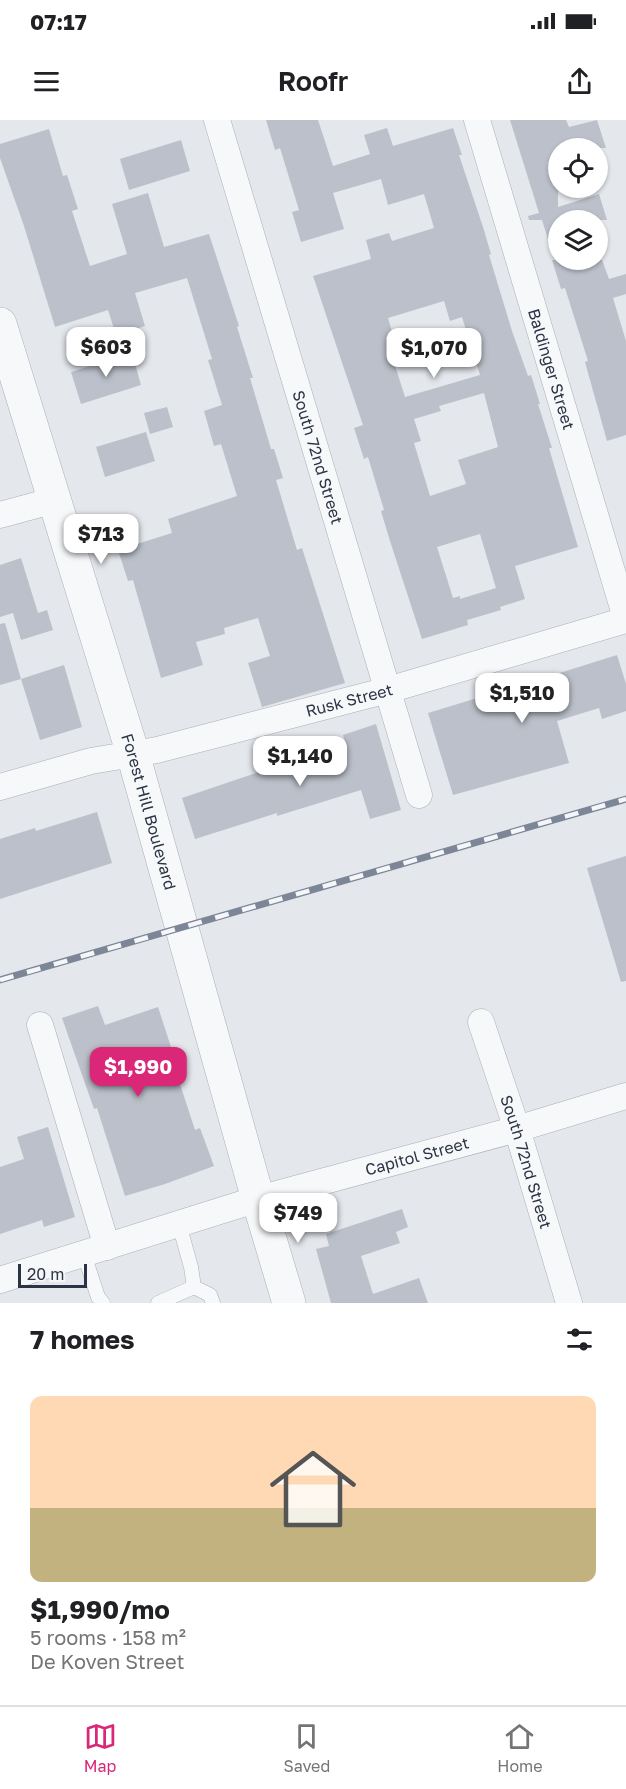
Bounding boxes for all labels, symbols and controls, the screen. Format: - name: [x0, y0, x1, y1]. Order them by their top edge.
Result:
- text: 07:17: [30, 8, 87, 35]
- icon: menu: [30, 65, 63, 98]
- text: Roofr: [278, 65, 348, 97]
- icon: share: [563, 65, 596, 98]
- map controls: [548, 138, 608, 270]
- button: locate: [548, 138, 608, 198]
- button: layers: [548, 210, 608, 270]
- street label: Baldinger Street: [524, 306, 579, 432]
- pin: $603: [70, 327, 142, 378]
- pin: $1,070: [385, 328, 483, 379]
- text: $603: [80, 334, 132, 358]
- text: $1,070: [401, 335, 468, 359]
- street label: South 72nd Street: [288, 388, 347, 527]
- pin: $713: [65, 514, 137, 565]
- text: $713: [78, 521, 124, 545]
- pin: $1,510: [473, 673, 571, 724]
- street label: Rusk Street: [303, 679, 395, 721]
- text: $1,510: [489, 680, 555, 704]
- street label: Forest Hill Boulevard: [117, 731, 181, 892]
- pin: $1,140: [251, 736, 349, 787]
- text: $1,140: [267, 743, 333, 767]
- pin: $1,990: [89, 1047, 187, 1098]
- text: $1,990: [104, 1054, 172, 1078]
- street label: South 72nd Street: [496, 1092, 556, 1231]
- street label: Capitol Street: [363, 1132, 471, 1180]
- pin: $749: [262, 1193, 334, 1244]
- text: $749: [273, 1200, 323, 1224]
- scale bar: [18, 1261, 87, 1288]
- text: 20 m: [27, 1264, 64, 1284]
- icon: filters: [563, 1323, 596, 1356]
- text: 7 homes: [30, 1324, 135, 1355]
- icon: home: [259, 1435, 367, 1543]
- text: $1,990/mo: [30, 1594, 170, 1625]
- text: 5 rooms · 158 m²: [30, 1625, 186, 1649]
- text: De Koven Street: [30, 1649, 185, 1673]
- tab: Map: [84, 1720, 117, 1776]
- tab: Saved: [284, 1720, 330, 1776]
- tab: Home: [497, 1720, 542, 1776]

